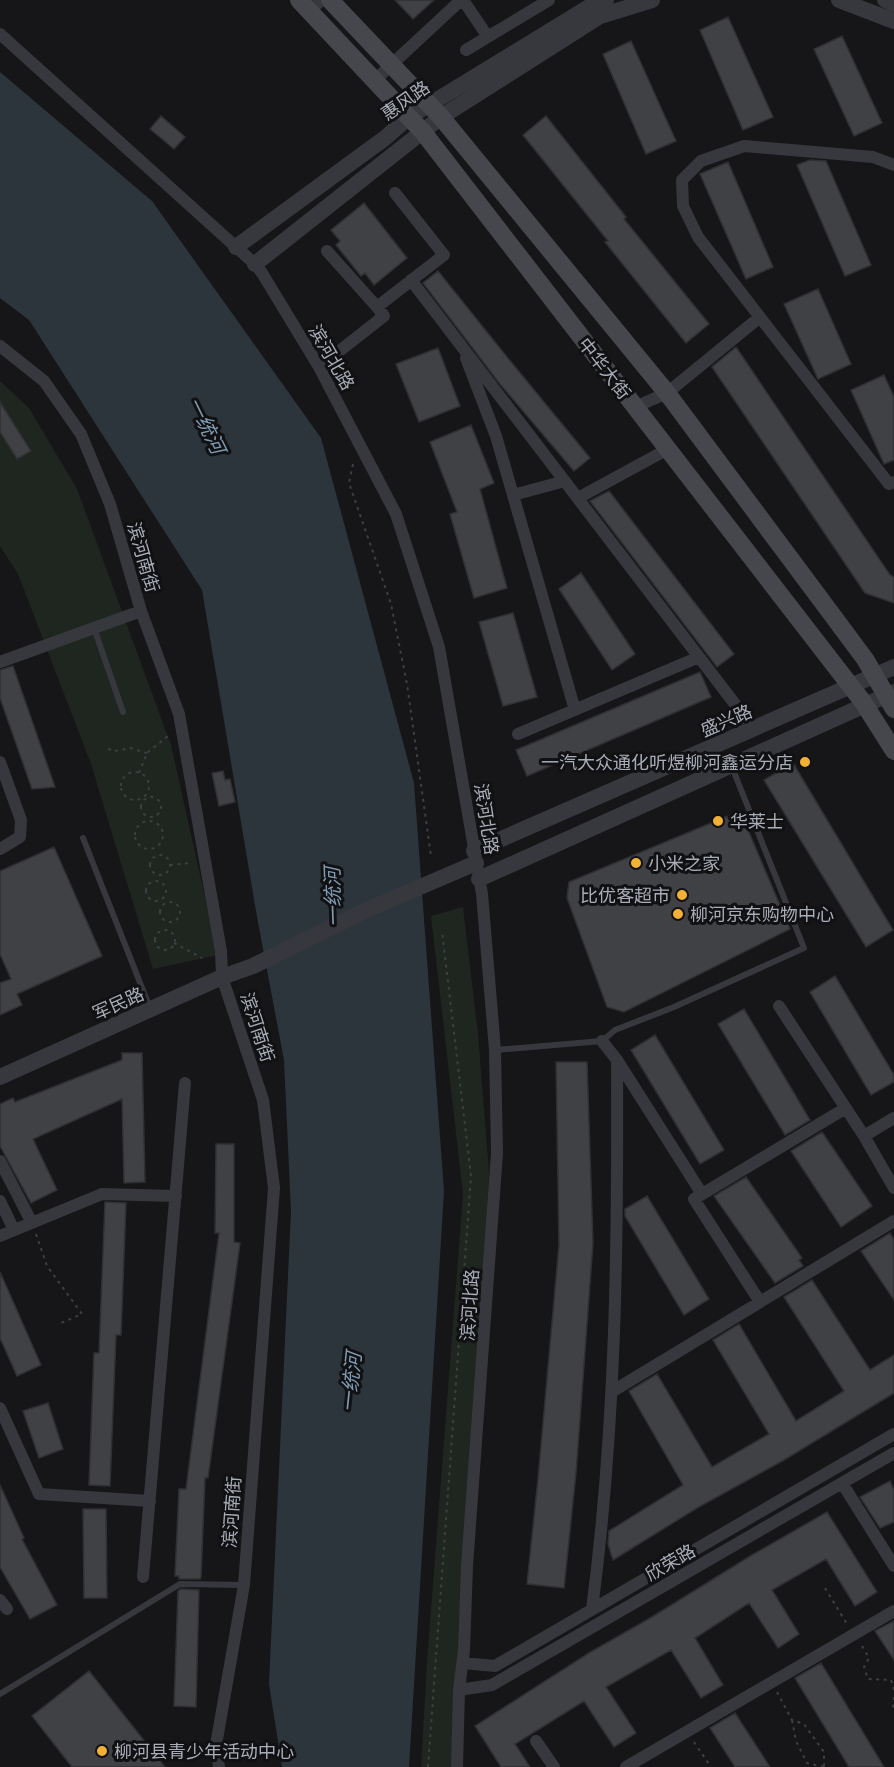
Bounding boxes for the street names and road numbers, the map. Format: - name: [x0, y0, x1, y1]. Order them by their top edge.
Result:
- street label: 惠风路: [377, 76, 433, 124]
- street label: 滨河北路: [304, 320, 360, 394]
- street label: 中华大街: [574, 333, 636, 403]
- street label: 滨河南街: [124, 519, 164, 595]
- street label: 盛兴路: [697, 699, 755, 741]
- street label: 滨河北路: [471, 782, 503, 856]
- street label: 军民路: [89, 982, 147, 1024]
- street label: 滨河南街: [236, 989, 280, 1065]
- street label: 滨河北路: [456, 1268, 482, 1342]
- street label: 滨河南街: [218, 1475, 244, 1549]
- street label: 欣荣路: [641, 1539, 699, 1585]

